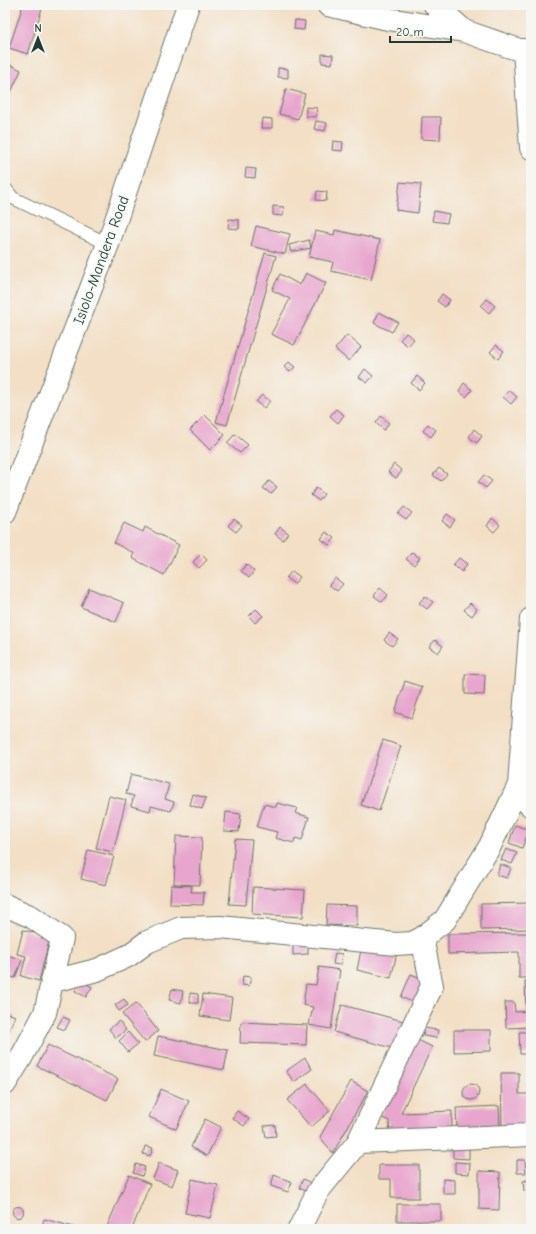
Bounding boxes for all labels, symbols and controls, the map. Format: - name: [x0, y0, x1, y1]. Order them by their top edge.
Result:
- north arrow: [18, 18, 58, 58]
- scale bar: [390, 18, 451, 44]
- text: N: [34, 22, 42, 35]
- text: 20 m: [396, 25, 424, 39]
- street label: Isiolo-Mandera Road: [69, 193, 133, 327]

